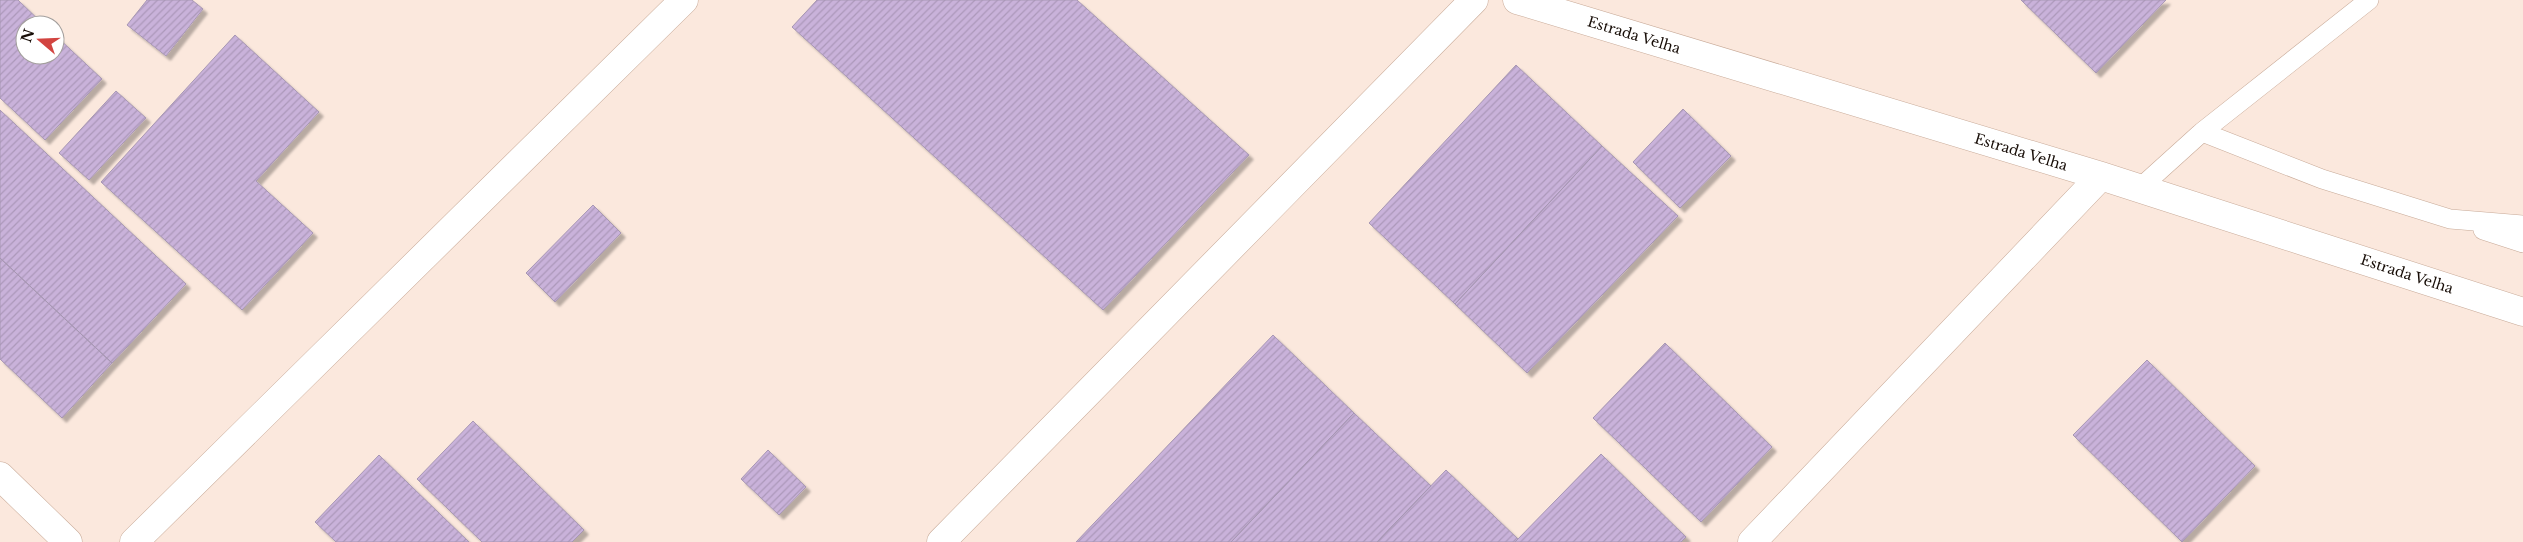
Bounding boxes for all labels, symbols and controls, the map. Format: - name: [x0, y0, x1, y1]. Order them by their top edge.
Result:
- street label: Estrada Velha: [1585, 12, 1683, 58]
- north arrow: [15, 15, 65, 65]
- text: N: [17, 27, 38, 45]
- street label: Estrada Velha: [1972, 129, 2070, 175]
- street label: Estrada Velha: [2358, 251, 2456, 298]

